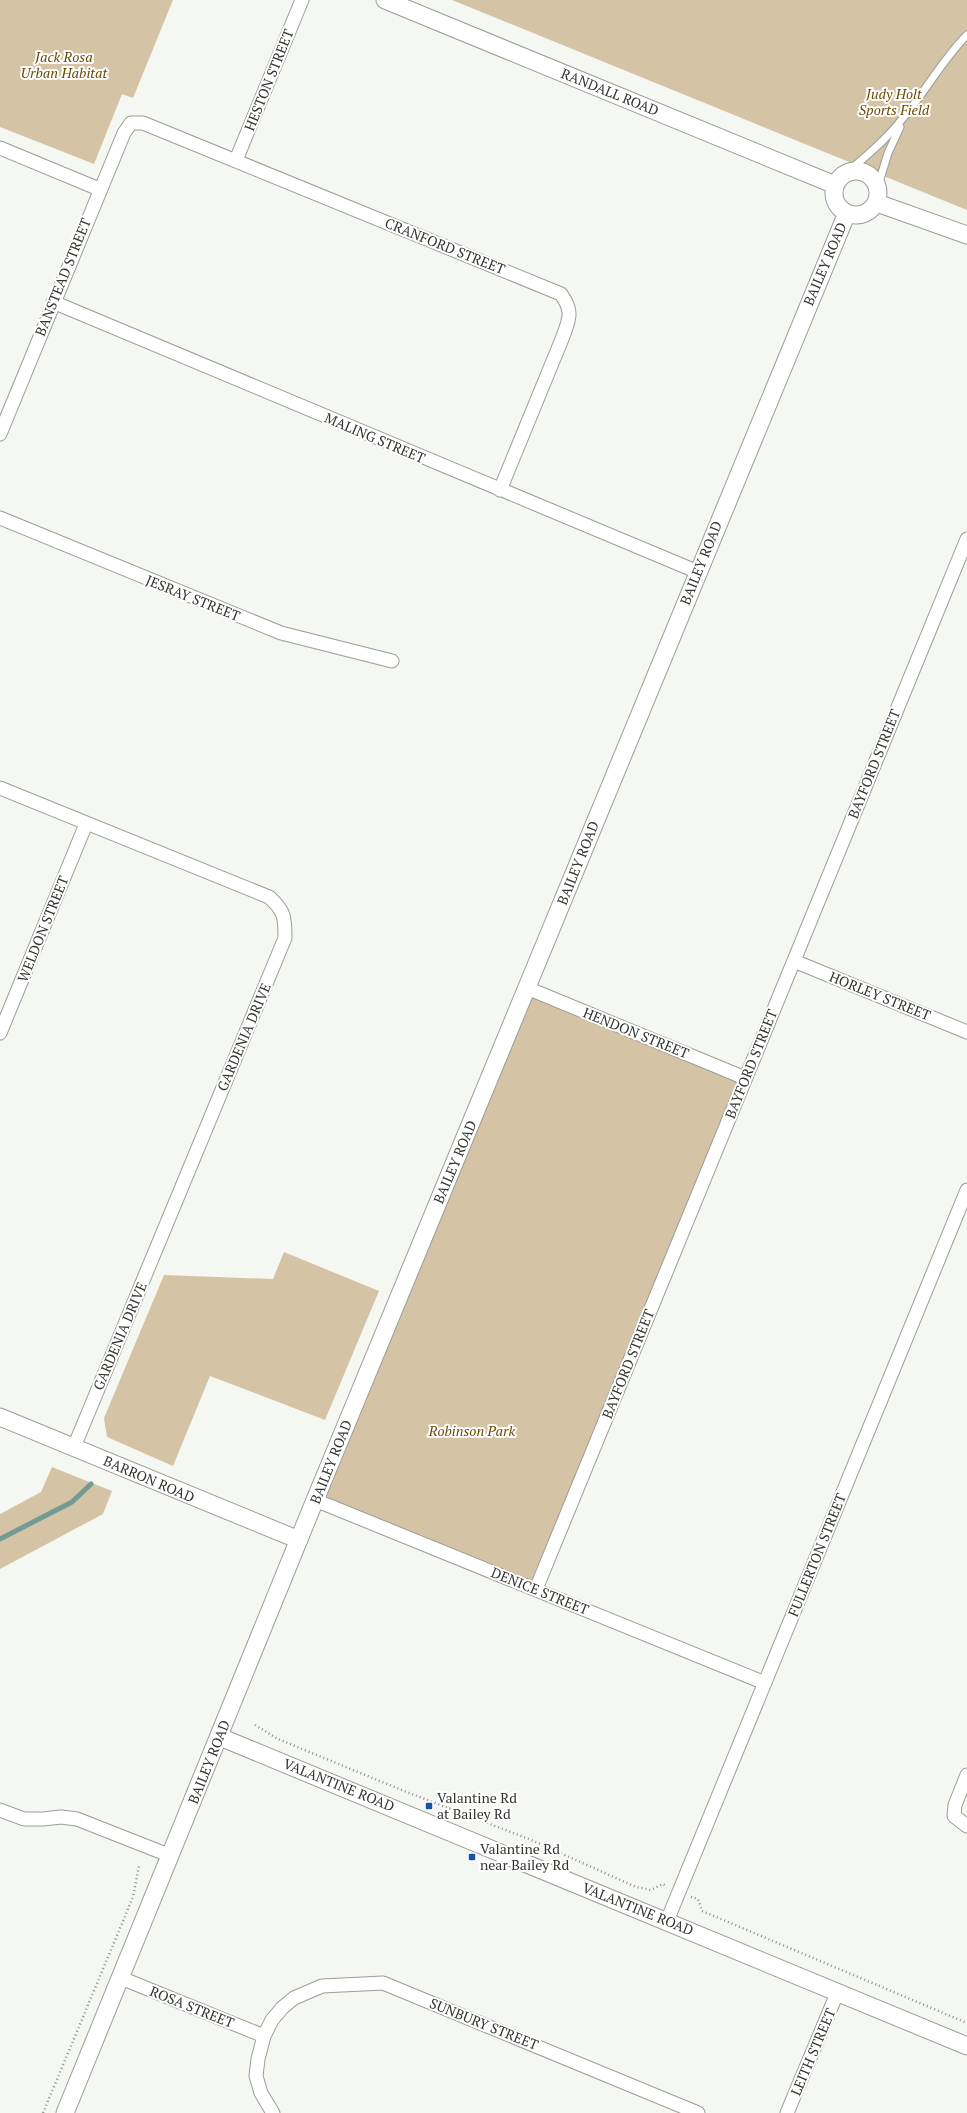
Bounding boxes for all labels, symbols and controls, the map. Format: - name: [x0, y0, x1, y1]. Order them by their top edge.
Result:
- street label: HESTON STREET: [239, 26, 298, 134]
- park label: Jack Rosa Urban Habitat: [21, 47, 107, 82]
- street label: RANDALL ROAD: [559, 63, 662, 120]
- park label: Judy Holt Sports Field: [859, 84, 930, 119]
- street label: CRANFORD STREET: [382, 213, 508, 278]
- street label: BANSTEAD STREET: [30, 215, 95, 339]
- street label: BAILEY ROAD: [798, 219, 851, 308]
- street label: MALING STREET: [322, 408, 429, 467]
- street label: BAILEY ROAD: [675, 518, 726, 608]
- street label: JESRAY STREET: [143, 570, 243, 625]
- street label: BAYFORD STREET: [843, 706, 904, 821]
- street label: BAILEY ROAD: [552, 818, 603, 908]
- street label: WELDON STREET: [13, 873, 73, 985]
- street label: HORLEY STREET: [827, 967, 934, 1025]
- street label: GARDENIA DRIVE: [212, 980, 275, 1094]
- street label: HENDON STREET: [580, 1003, 692, 1063]
- street label: BAYFORD STREET: [720, 1006, 781, 1121]
- street label: BAILEY ROAD: [428, 1117, 481, 1206]
- street label: GARDENIA DRIVE: [88, 1279, 151, 1393]
- street label: BAYFORD STREET: [597, 1306, 658, 1421]
- street label: BAILEY ROAD: [305, 1417, 356, 1507]
- park label: Robinson Park: [428, 1421, 515, 1440]
- street label: BARRON ROAD: [101, 1451, 198, 1506]
- street label: FULLERTON STREET: [783, 1490, 850, 1619]
- street label: DENICE STREET: [488, 1562, 592, 1619]
- street label: BAILEY ROAD: [183, 1717, 234, 1807]
- street label: VALANTINE ROAD: [281, 1754, 398, 1816]
- place label: Valantine Rd at Bailey Rd: [437, 1788, 517, 1823]
- marker: Valantine Rd at Bailey Rd: [424, 1801, 434, 1811]
- place label: Valantine Rd near Bailey Rd: [480, 1839, 569, 1874]
- marker: Valantine Rd near Bailey Rd: [467, 1852, 477, 1862]
- street label: VALANTINE ROAD: [580, 1878, 697, 1940]
- street label: ROSA STREET: [147, 1981, 237, 2032]
- street label: SUNBURY STREET: [427, 1993, 542, 2054]
- street label: LEITH STREET: [786, 2005, 840, 2098]

